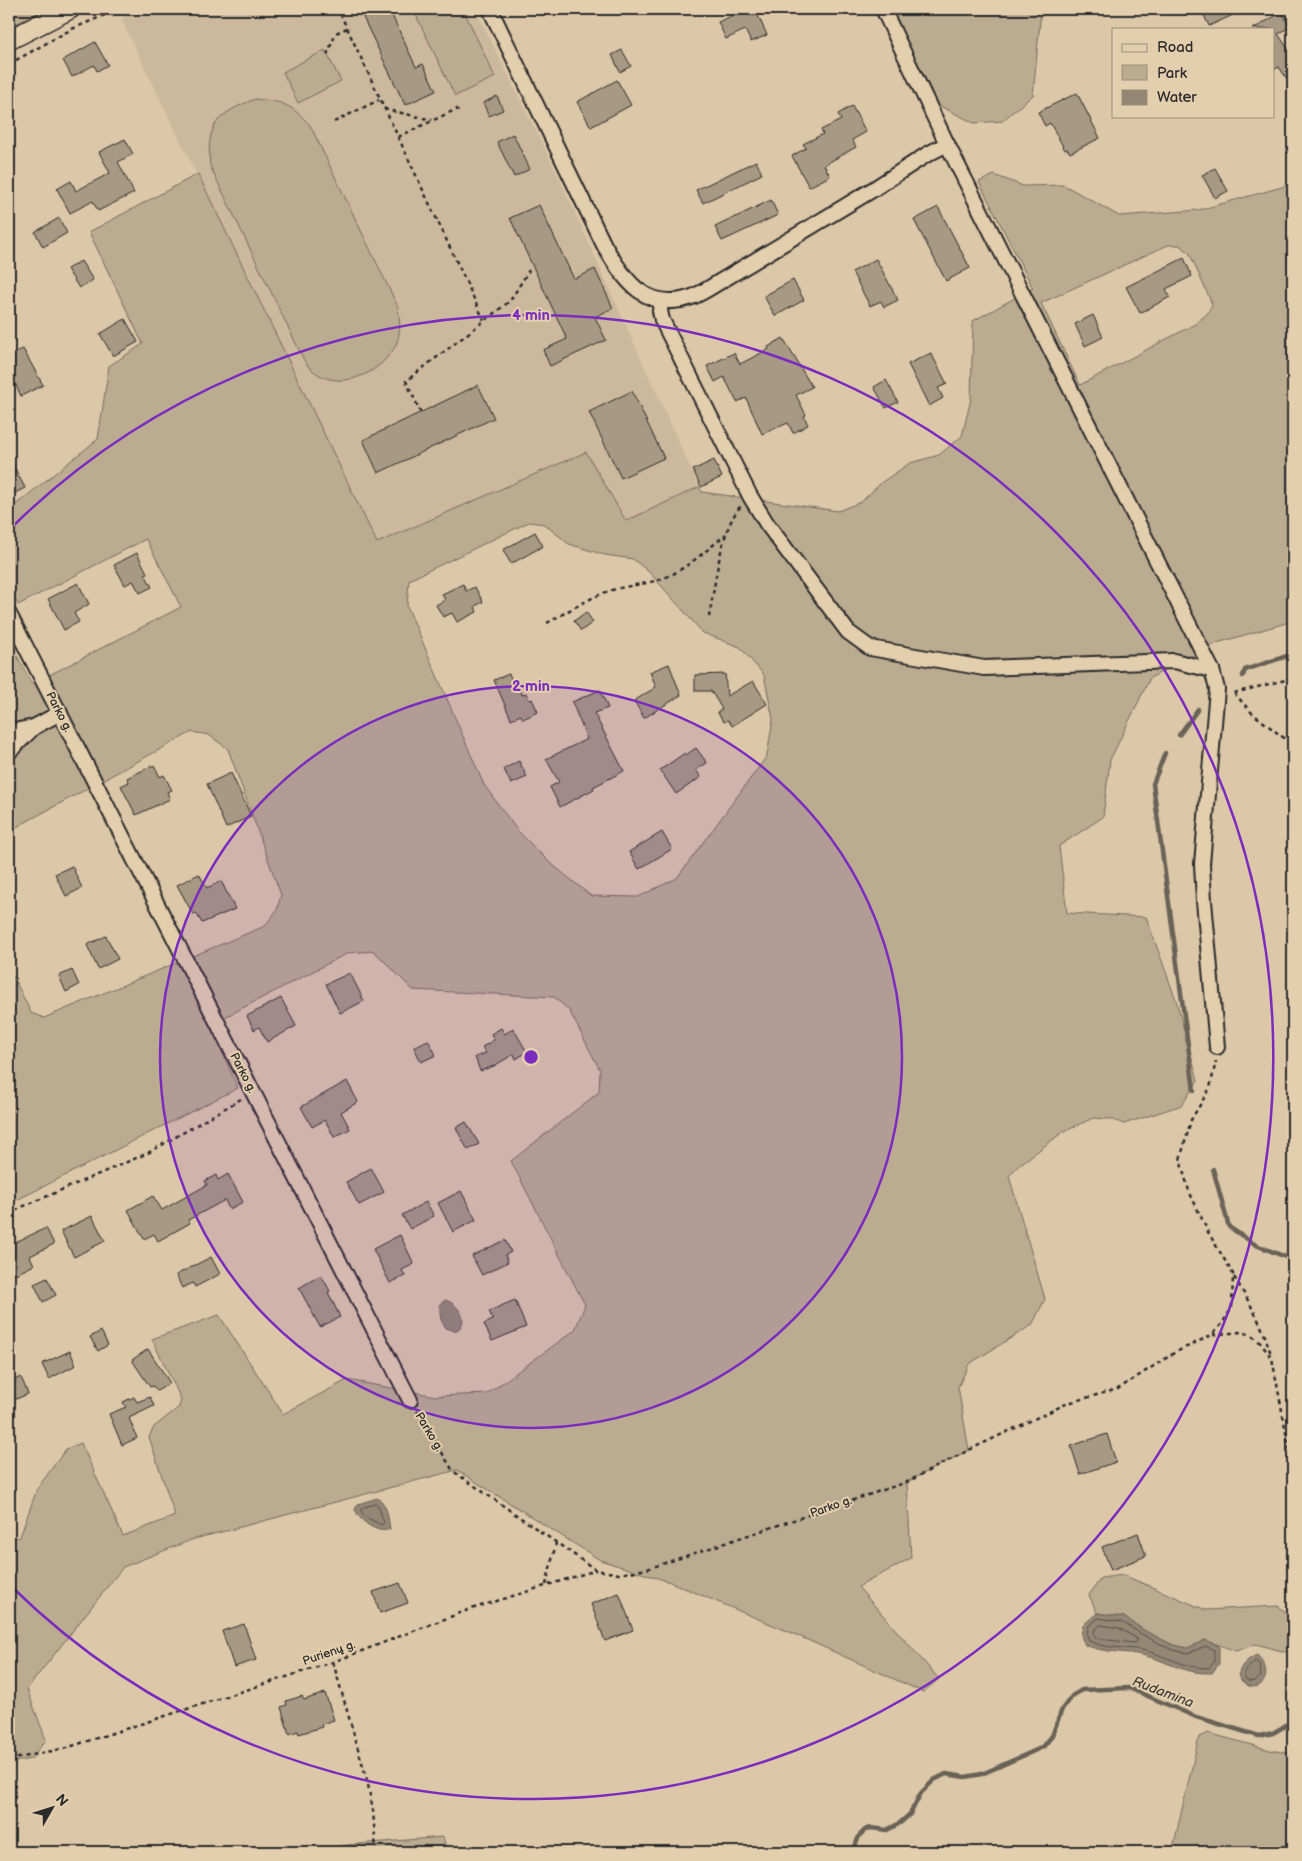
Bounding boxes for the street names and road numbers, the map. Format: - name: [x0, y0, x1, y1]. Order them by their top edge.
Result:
- street label: Parko g.: [43, 689, 75, 735]
- street label: Parko g.: [227, 1050, 259, 1096]
- street label: Parko g.: [411, 1410, 447, 1454]
- street label: Parko g.: [808, 1493, 854, 1521]
- street label: Purienų g.: [301, 1637, 357, 1669]

